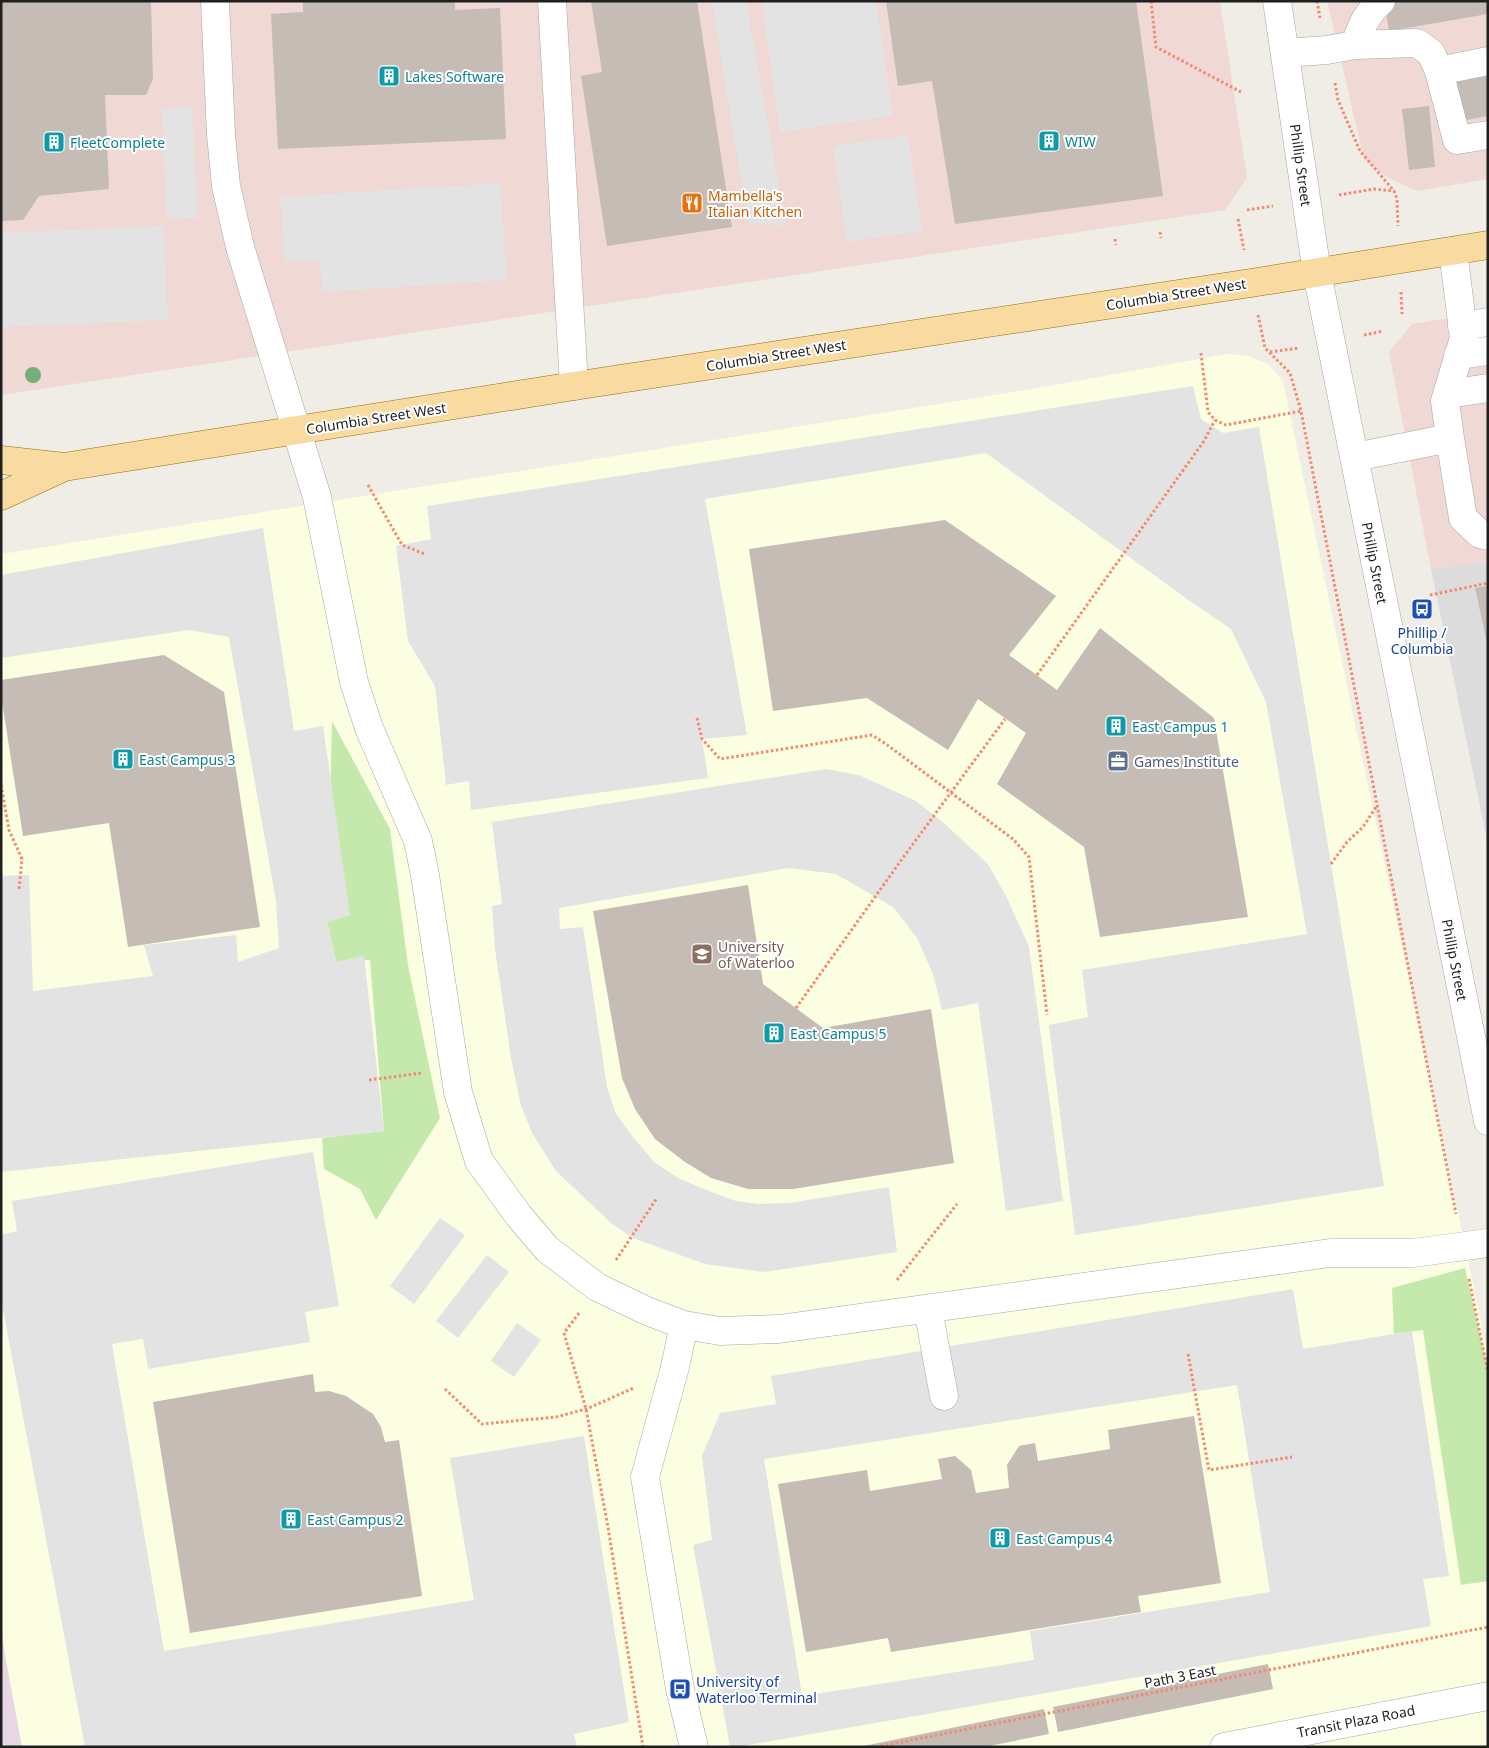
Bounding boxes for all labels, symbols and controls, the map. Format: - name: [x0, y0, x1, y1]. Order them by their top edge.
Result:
- building icon: Lakes Software: [377, 64, 401, 88]
- place label: Lakes Software: [405, 67, 504, 86]
- street label: Phillip Street: [1286, 123, 1316, 207]
- building icon: WIW: [1037, 129, 1061, 153]
- building icon: FleetComplete: [42, 130, 66, 154]
- place label: WIW: [1065, 132, 1096, 151]
- place label: FleetComplete: [70, 133, 165, 152]
- place label: Mambella's Italian Kitchen: [708, 186, 802, 221]
- restaurant icon: Mambella's Italian Kitchen: [680, 191, 704, 215]
- street label: Columbia Street West: [1105, 274, 1247, 314]
- street label: Columbia Street West: [705, 335, 847, 375]
- street label: Columbia Street West: [305, 398, 447, 438]
- street label: Phillip Street: [1358, 520, 1392, 606]
- bus stop icon: Phillip / Columbia: [1410, 597, 1434, 621]
- place label: Phillip / Columbia: [1391, 623, 1453, 658]
- building icon: East Campus 1: [1104, 714, 1128, 738]
- place label: East Campus 1: [1132, 717, 1228, 736]
- building icon: East Campus 3: [111, 747, 135, 771]
- office icon: Games Institute: [1106, 749, 1130, 773]
- place label: East Campus 3: [139, 750, 235, 769]
- place label: Games Institute: [1134, 752, 1239, 771]
- street label: Phillip Street: [1438, 917, 1472, 1003]
- place label: University of Waterloo: [718, 937, 795, 972]
- school or university icon: University of Waterloo: [690, 942, 714, 966]
- building icon: East Campus 5: [762, 1021, 786, 1045]
- place label: East Campus 5: [790, 1024, 886, 1043]
- building icon: East Campus 2: [279, 1507, 303, 1531]
- place label: East Campus 2: [307, 1510, 403, 1529]
- building icon: East Campus 4: [988, 1526, 1012, 1550]
- place label: East Campus 4: [1016, 1529, 1112, 1548]
- street label: Path 3 East: [1142, 1660, 1218, 1692]
- place label: University of Waterloo Terminal: [696, 1672, 817, 1707]
- bus stop icon: University of Waterloo Terminal: [668, 1677, 692, 1701]
- street label: Transit Plaza Road: [1295, 1700, 1417, 1742]

